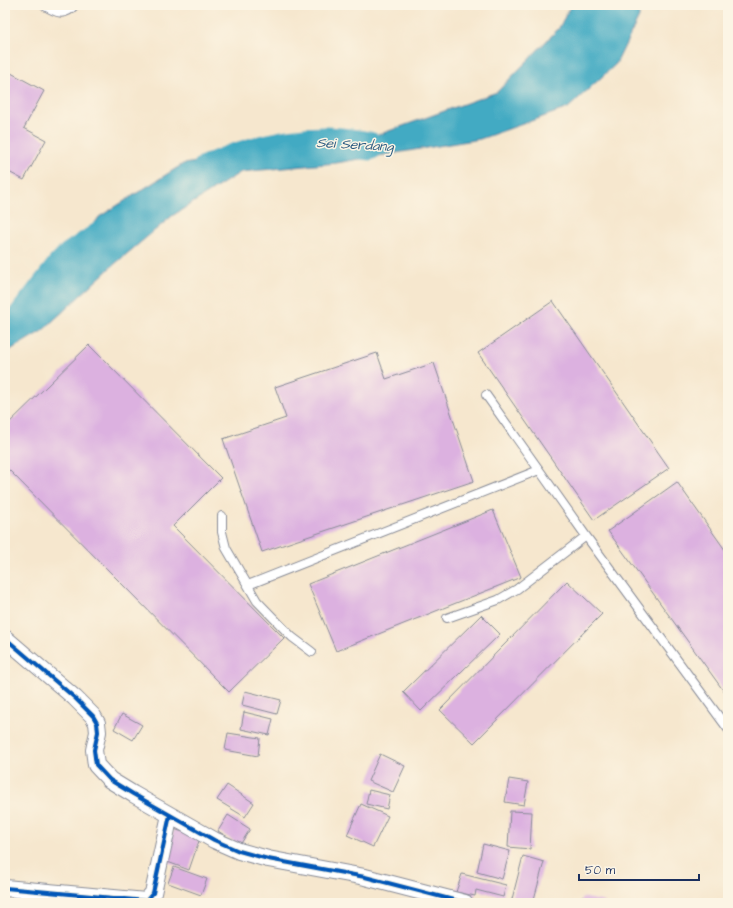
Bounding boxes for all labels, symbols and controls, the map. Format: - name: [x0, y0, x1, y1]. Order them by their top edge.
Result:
- water label: Sei Serdang: [316, 133, 395, 157]
- scale bar: [579, 856, 699, 882]
- text: 50 m: [585, 862, 616, 879]

